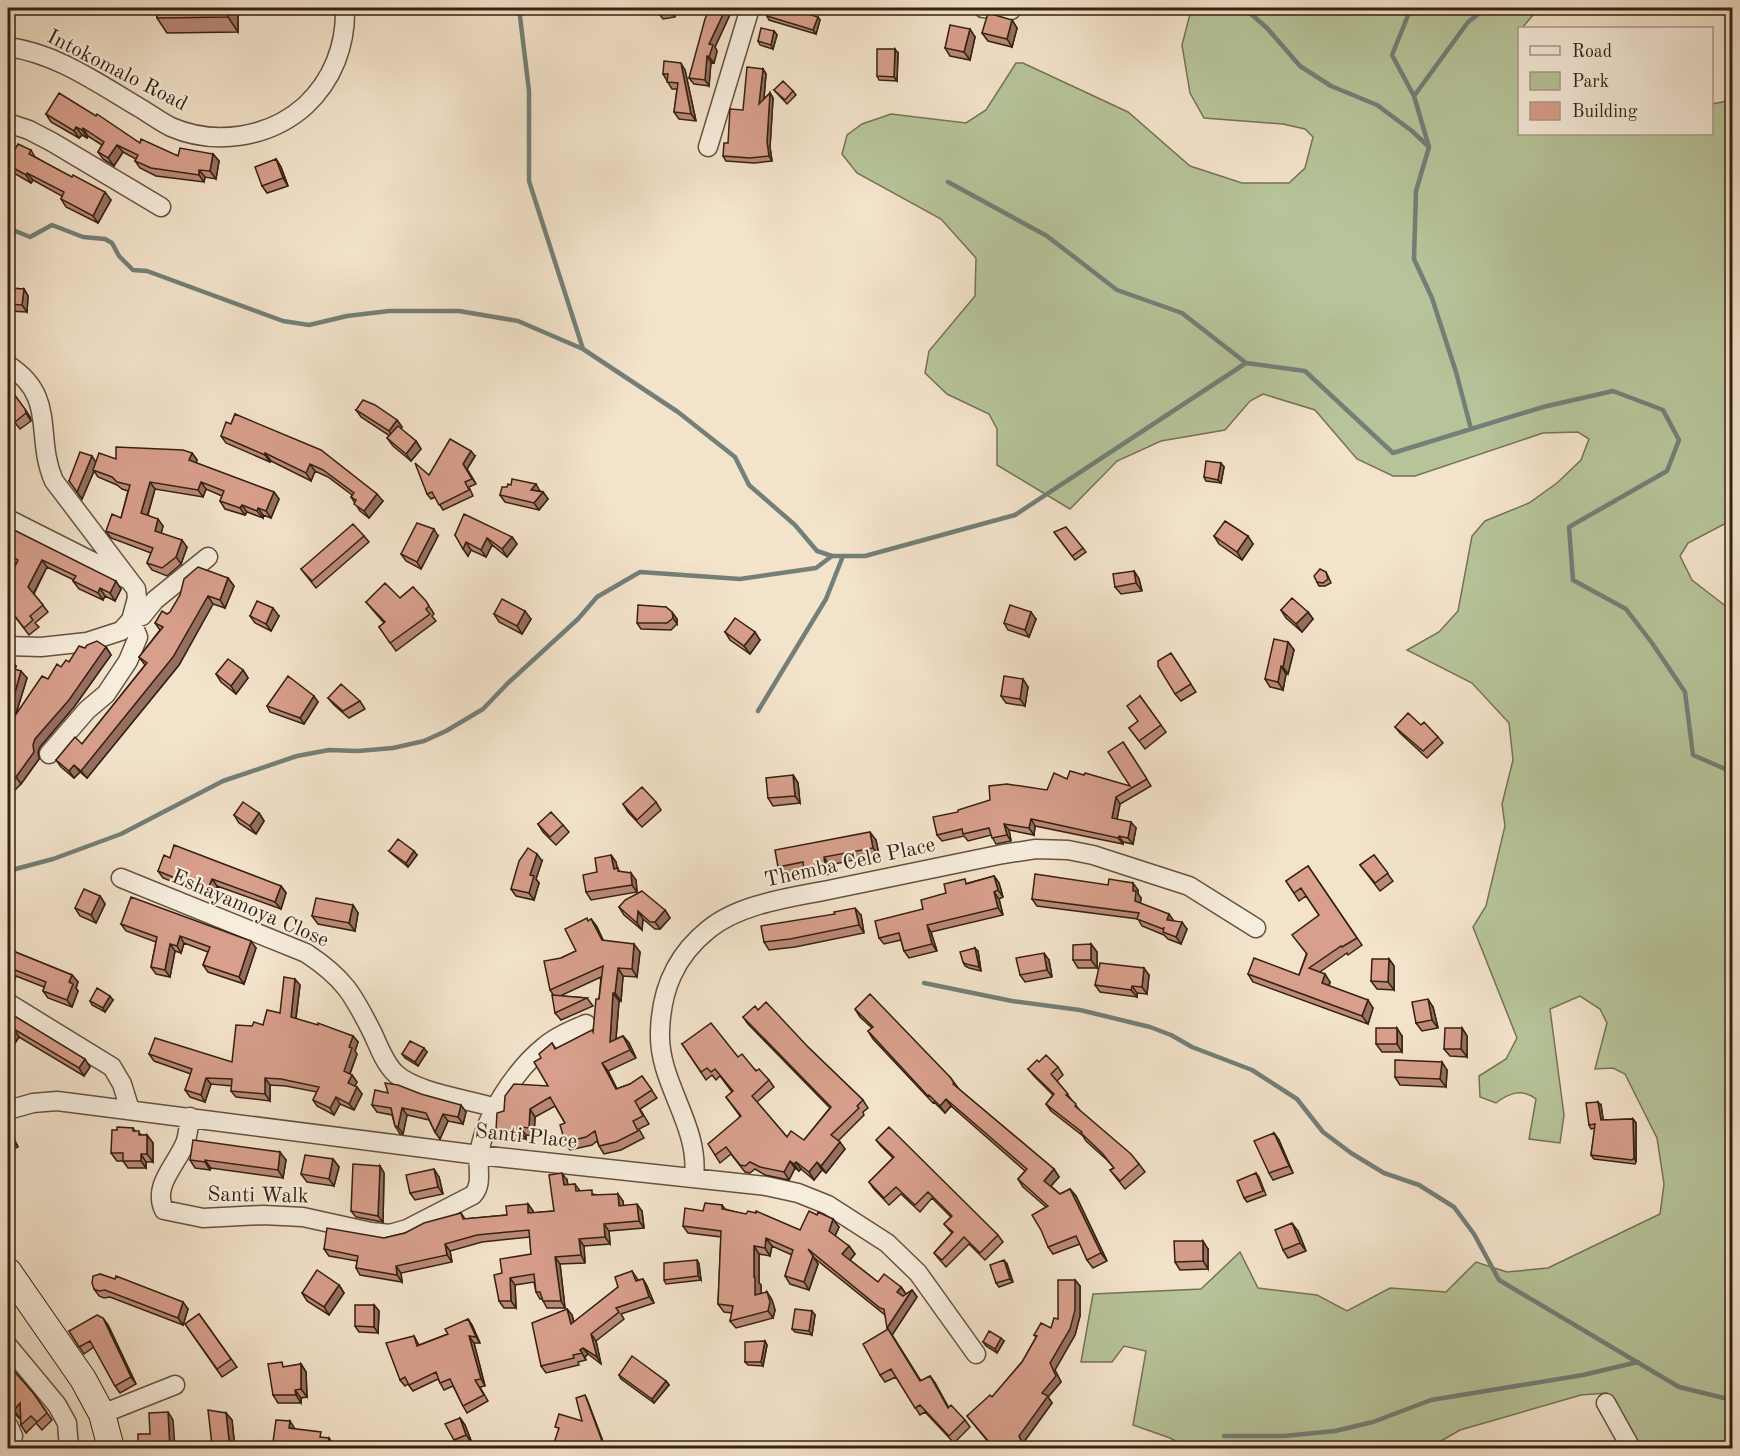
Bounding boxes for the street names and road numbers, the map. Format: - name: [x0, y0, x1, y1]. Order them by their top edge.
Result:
- street label: Intokomalo Road: [43, 27, 191, 115]
- street label: Themba Cele Place: [763, 835, 937, 891]
- street label: Eshayamoya Close: [168, 866, 332, 952]
- street label: Santi Place: [474, 1121, 578, 1153]
- street label: Santi Walk: [207, 1185, 309, 1207]

